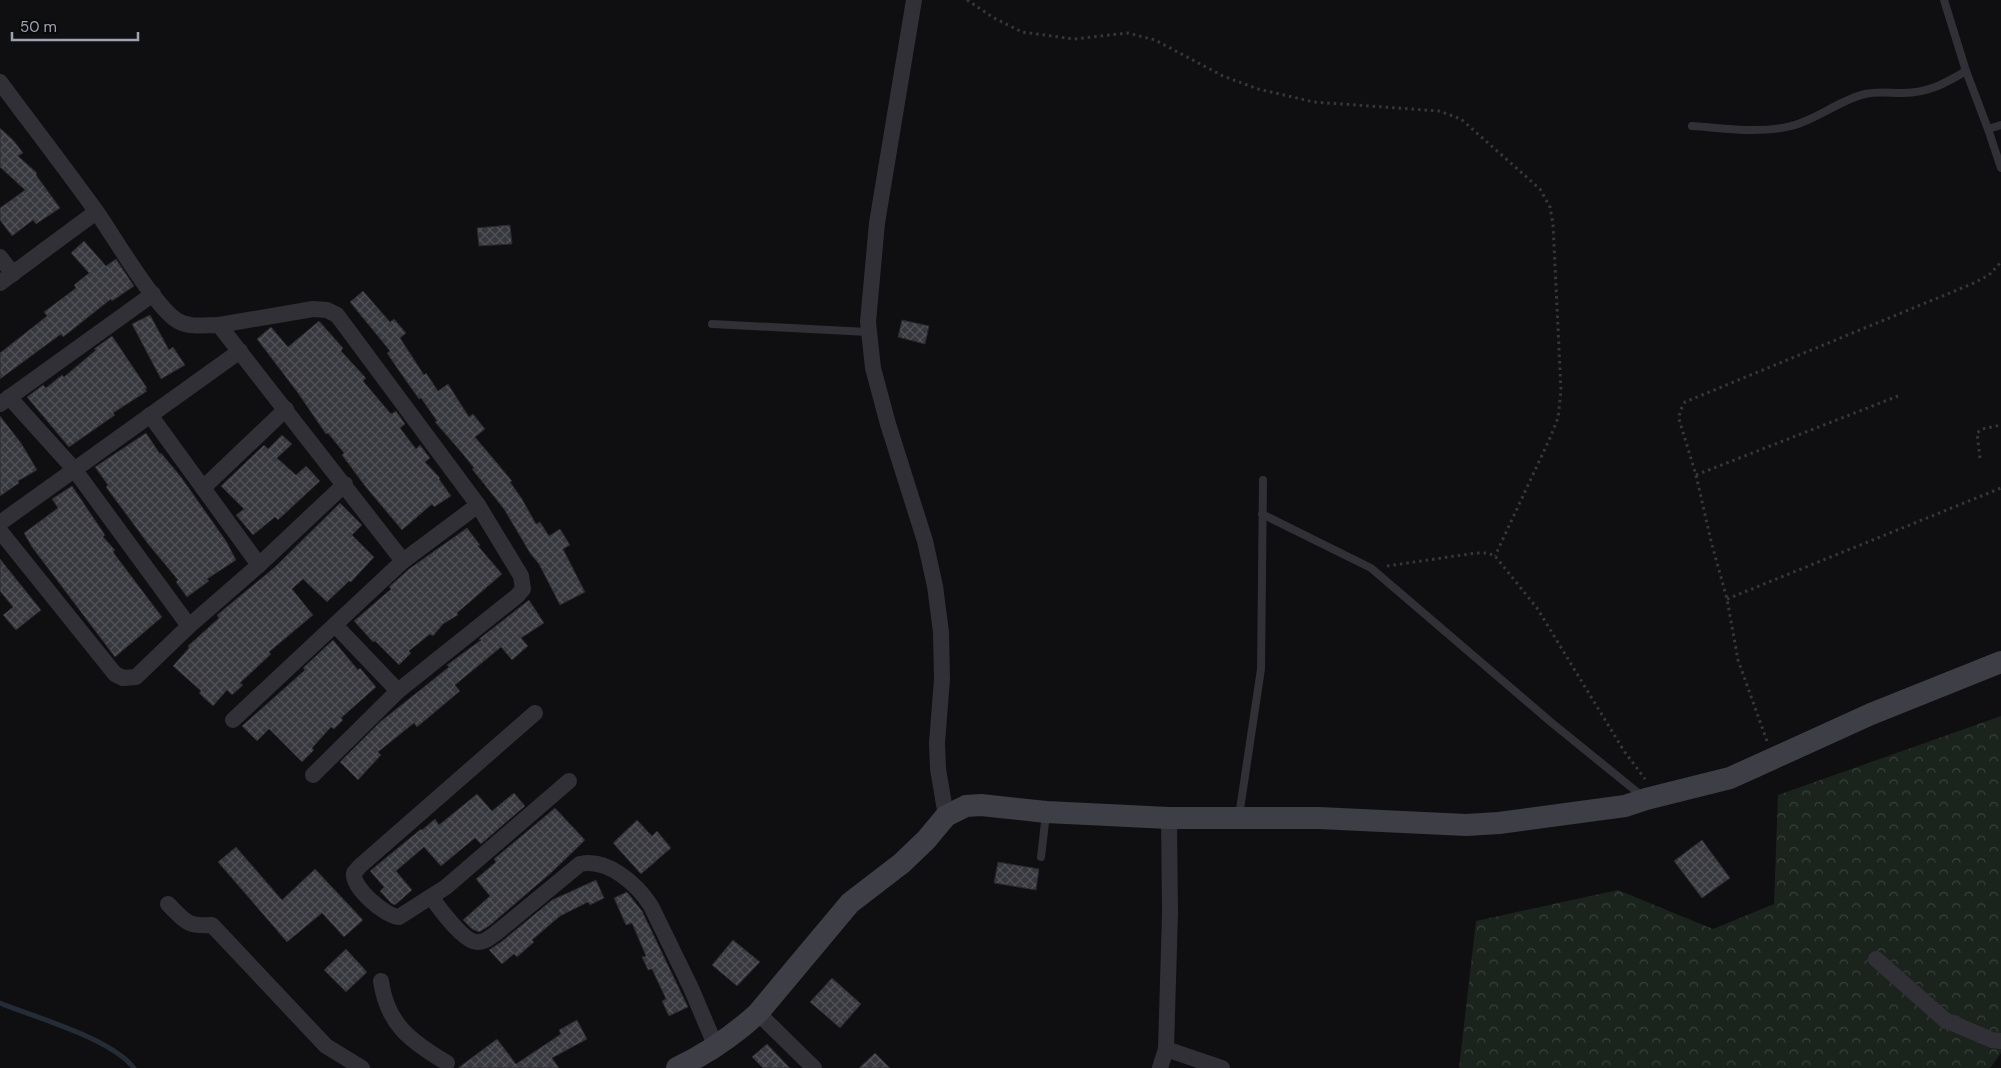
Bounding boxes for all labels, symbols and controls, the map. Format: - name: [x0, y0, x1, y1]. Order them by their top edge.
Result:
- scale bar: [12, 10, 139, 42]
- text: 50 m: [20, 17, 57, 37]

